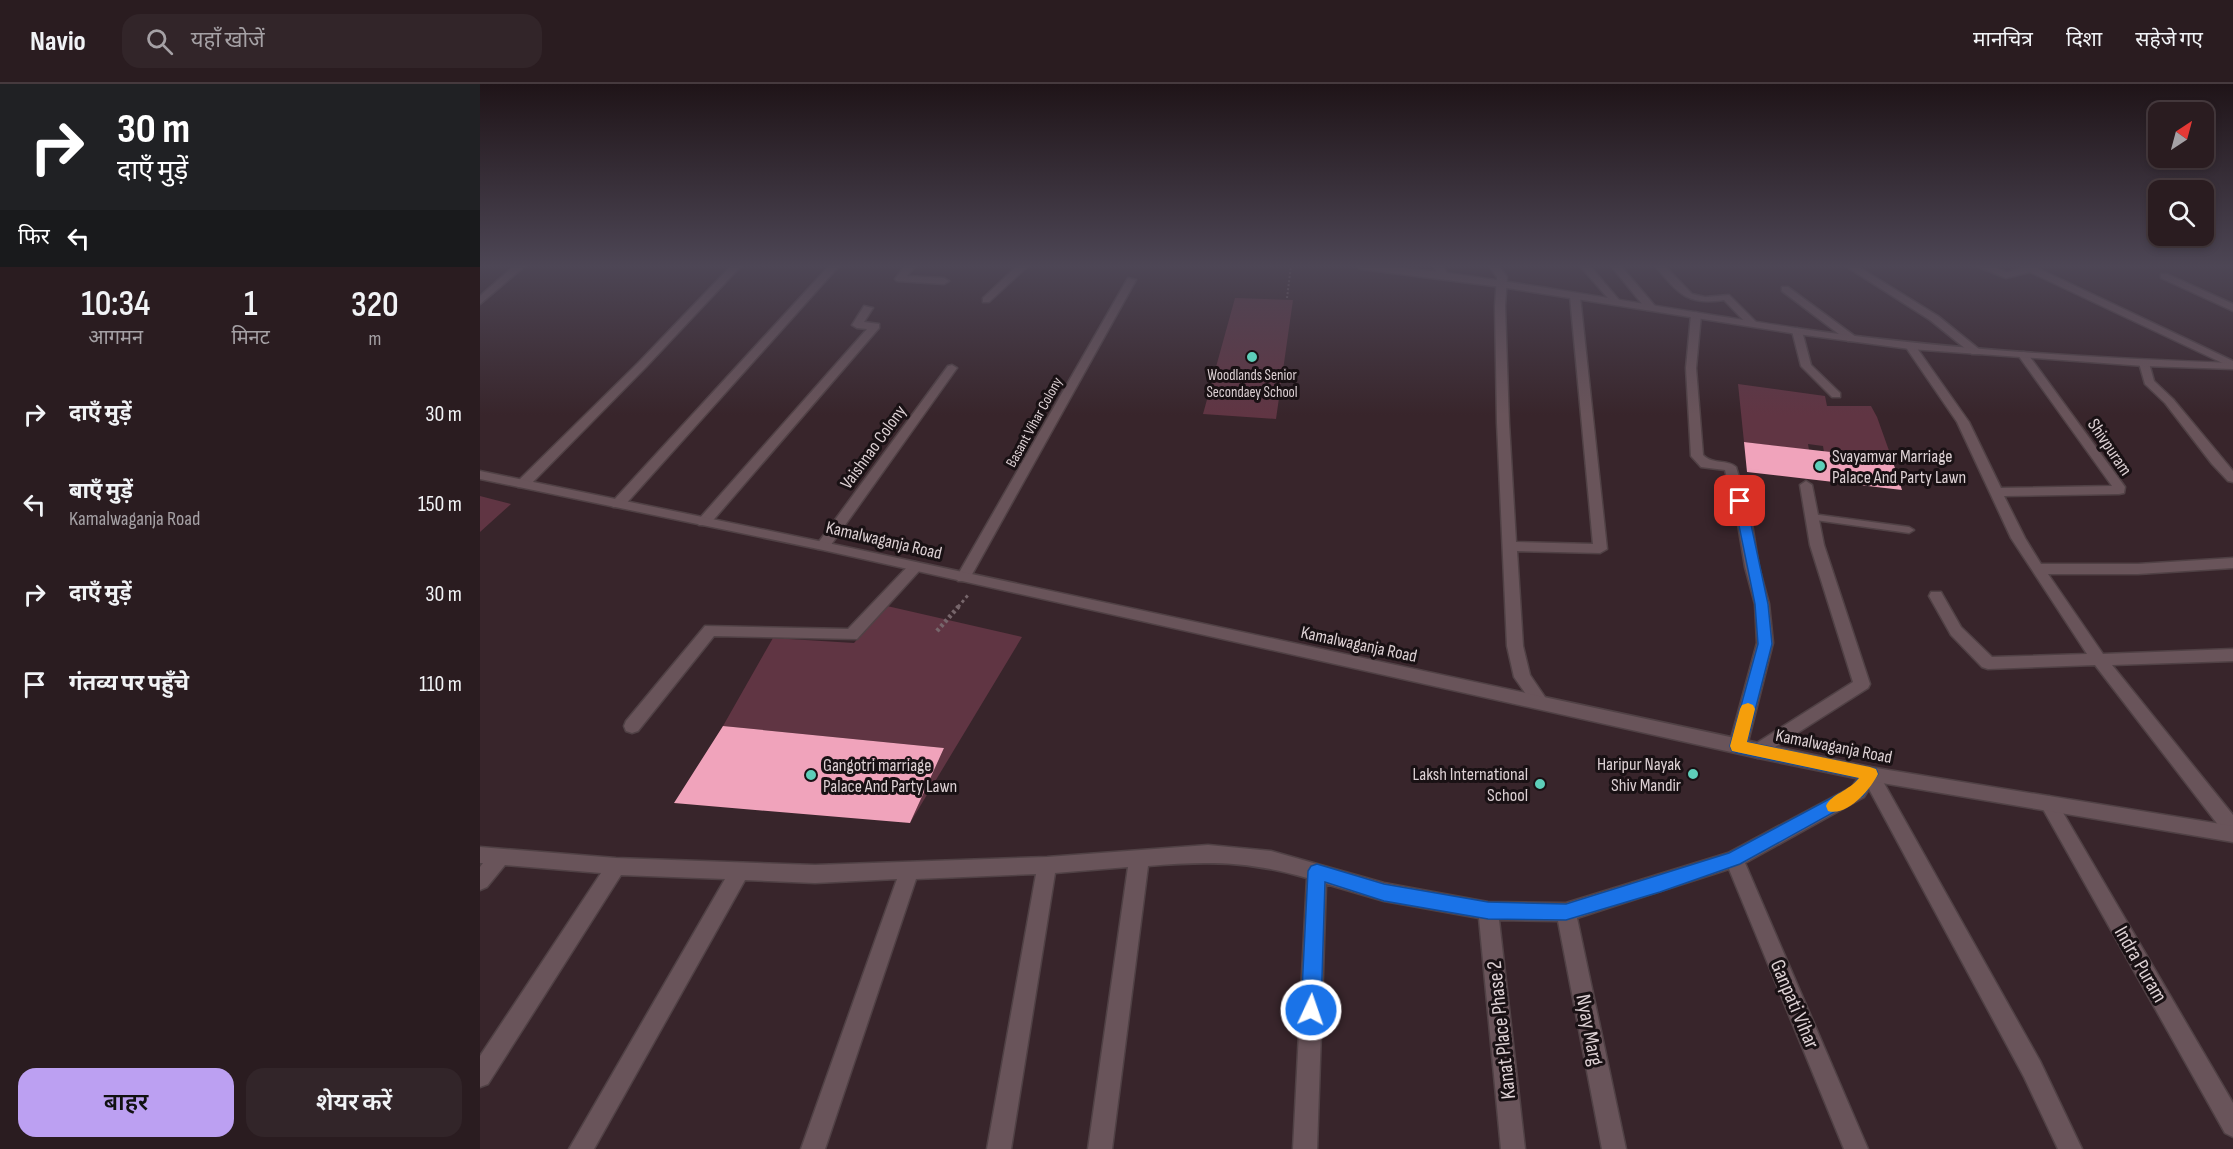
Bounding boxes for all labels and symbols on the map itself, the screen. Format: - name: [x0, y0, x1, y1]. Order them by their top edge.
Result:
- north arrow: [2148, 102, 2214, 168]
- marker: Woodlands Senior Secondaey School: [1245, 350, 1259, 364]
- place label: Woodlands Senior Secondaey School: [1206, 366, 1298, 402]
- street label: Basant Vihar Colony: [1002, 374, 1067, 471]
- street label: Vaishnao Colony: [836, 401, 911, 493]
- street label: Shivpuram: [2083, 415, 2136, 480]
- place label: Svayamvar Marriage Palace And Party Lawn: [1832, 446, 1966, 488]
- marker: Svayamvar Marriage Palace And Party Lawn: [1813, 459, 1827, 473]
- pin: [1714, 475, 1765, 526]
- street label: Kamalwaganja Road: [824, 517, 944, 564]
- street label: Kamalwaganja Road: [1299, 622, 1419, 667]
- street label: Kamalwaganja Road: [1774, 725, 1894, 768]
- place label: Haripur Nayak Shiv Mandir: [1597, 754, 1681, 796]
- place label: Gangotri marriage Palace And Party Lawn: [823, 755, 957, 797]
- place label: Laksh International School: [1413, 764, 1528, 806]
- marker: Haripur Nayak Shiv Mandir: [1686, 767, 1700, 781]
- marker: Gangotri marriage Palace And Party Lawn: [804, 768, 818, 782]
- marker: Laksh International School: [1533, 777, 1547, 791]
- street label: Indra Puram: [2109, 922, 2172, 1007]
- street label: Ganpati Vihar: [1765, 956, 1824, 1052]
- street label: Kanat Place Phase 2: [1482, 959, 1521, 1100]
- position arrow: [1279, 978, 1343, 1042]
- street label: Nyay Marg: [1570, 992, 1609, 1068]

